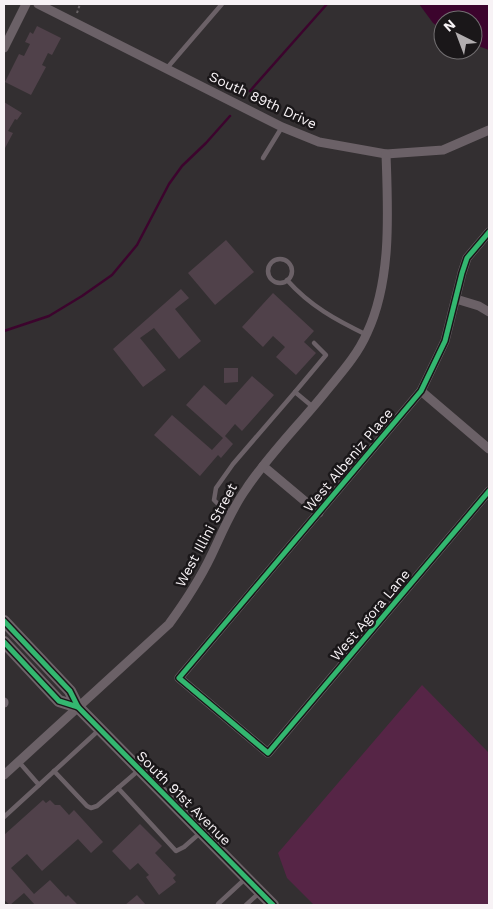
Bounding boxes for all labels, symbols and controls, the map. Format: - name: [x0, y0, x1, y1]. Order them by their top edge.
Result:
- north arrow: [433, 10, 483, 60]
- text: N: [440, 16, 459, 35]
- street label: South 89th Drive: [207, 68, 319, 132]
- street label: West Albeniz Place: [300, 405, 396, 515]
- street label: West Illini Street: [172, 480, 240, 589]
- street label: West Agora Lane: [327, 566, 413, 664]
- street label: South 91st Avenue: [134, 748, 234, 848]

